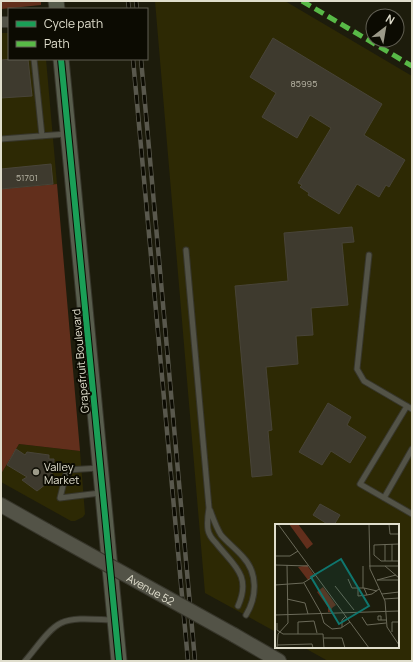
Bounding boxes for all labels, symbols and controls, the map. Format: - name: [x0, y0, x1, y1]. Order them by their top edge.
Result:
- legend: [8, 8, 148, 60]
- north arrow: [365, 8, 405, 48]
- text: N: [383, 11, 398, 28]
- text: Cycle path: [44, 15, 103, 32]
- text: Path: [44, 35, 70, 52]
- house number: 85995: [291, 77, 317, 90]
- house number: 51701: [16, 171, 38, 184]
- street label: Grapefruit Boulevard: [68, 308, 92, 414]
- place label: Valley Market: [44, 459, 80, 487]
- marker: Valley Market: [31, 467, 41, 477]
- inset map: [275, 524, 399, 648]
- street label: Avenue 52: [125, 570, 177, 608]

